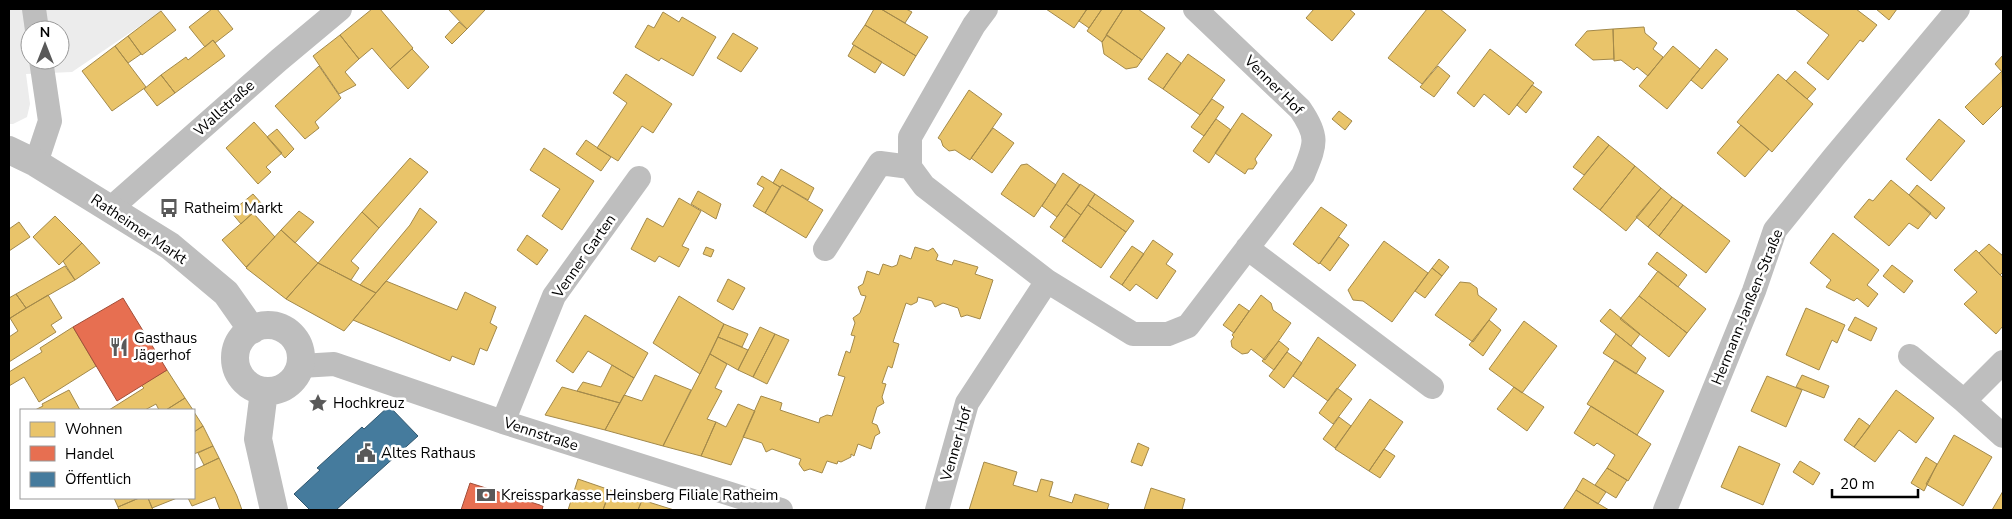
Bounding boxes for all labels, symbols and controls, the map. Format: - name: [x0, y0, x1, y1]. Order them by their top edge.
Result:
- north arrow: [20, 20, 70, 70]
- text: N: [40, 23, 50, 42]
- street label: Venner Hof: [1239, 50, 1309, 120]
- street label: Wallstraße: [189, 75, 259, 141]
- street label: Ratheimer Markt: [87, 189, 192, 269]
- bus stop icon: Ratheim Markt: [158, 197, 180, 219]
- place label: Ratheim Markt: [184, 198, 283, 218]
- street label: Venner Garten: [547, 210, 620, 303]
- street label: Hermann-Janßen-Straße: [1707, 226, 1787, 388]
- place label: Gasthaus Jägerhof: [133, 328, 197, 365]
- restaurant icon: Gasthaus Jägerhof: [108, 336, 130, 358]
- place icon: Hochkreuz: [307, 392, 329, 414]
- place label: Hochkreuz: [333, 393, 404, 413]
- street label: Venner Hof: [936, 404, 976, 484]
- legend: [20, 409, 195, 499]
- street label: Vennstraße: [500, 412, 581, 455]
- text: Wohnen: [65, 419, 123, 439]
- public building icon: Altes Rathaus: [355, 442, 377, 464]
- place label: Altes Rathaus: [381, 443, 476, 463]
- text: Handel: [65, 444, 115, 464]
- scale bar: [1832, 466, 1918, 498]
- text: Öffentlich: [65, 469, 131, 489]
- text: 20 m: [1840, 474, 1875, 494]
- bank icon: Kreissparkasse Heinsberg Filiale Ratheim: [475, 484, 497, 506]
- place label: Kreissparkasse Heinsberg Filiale Ratheim: [501, 485, 778, 505]

